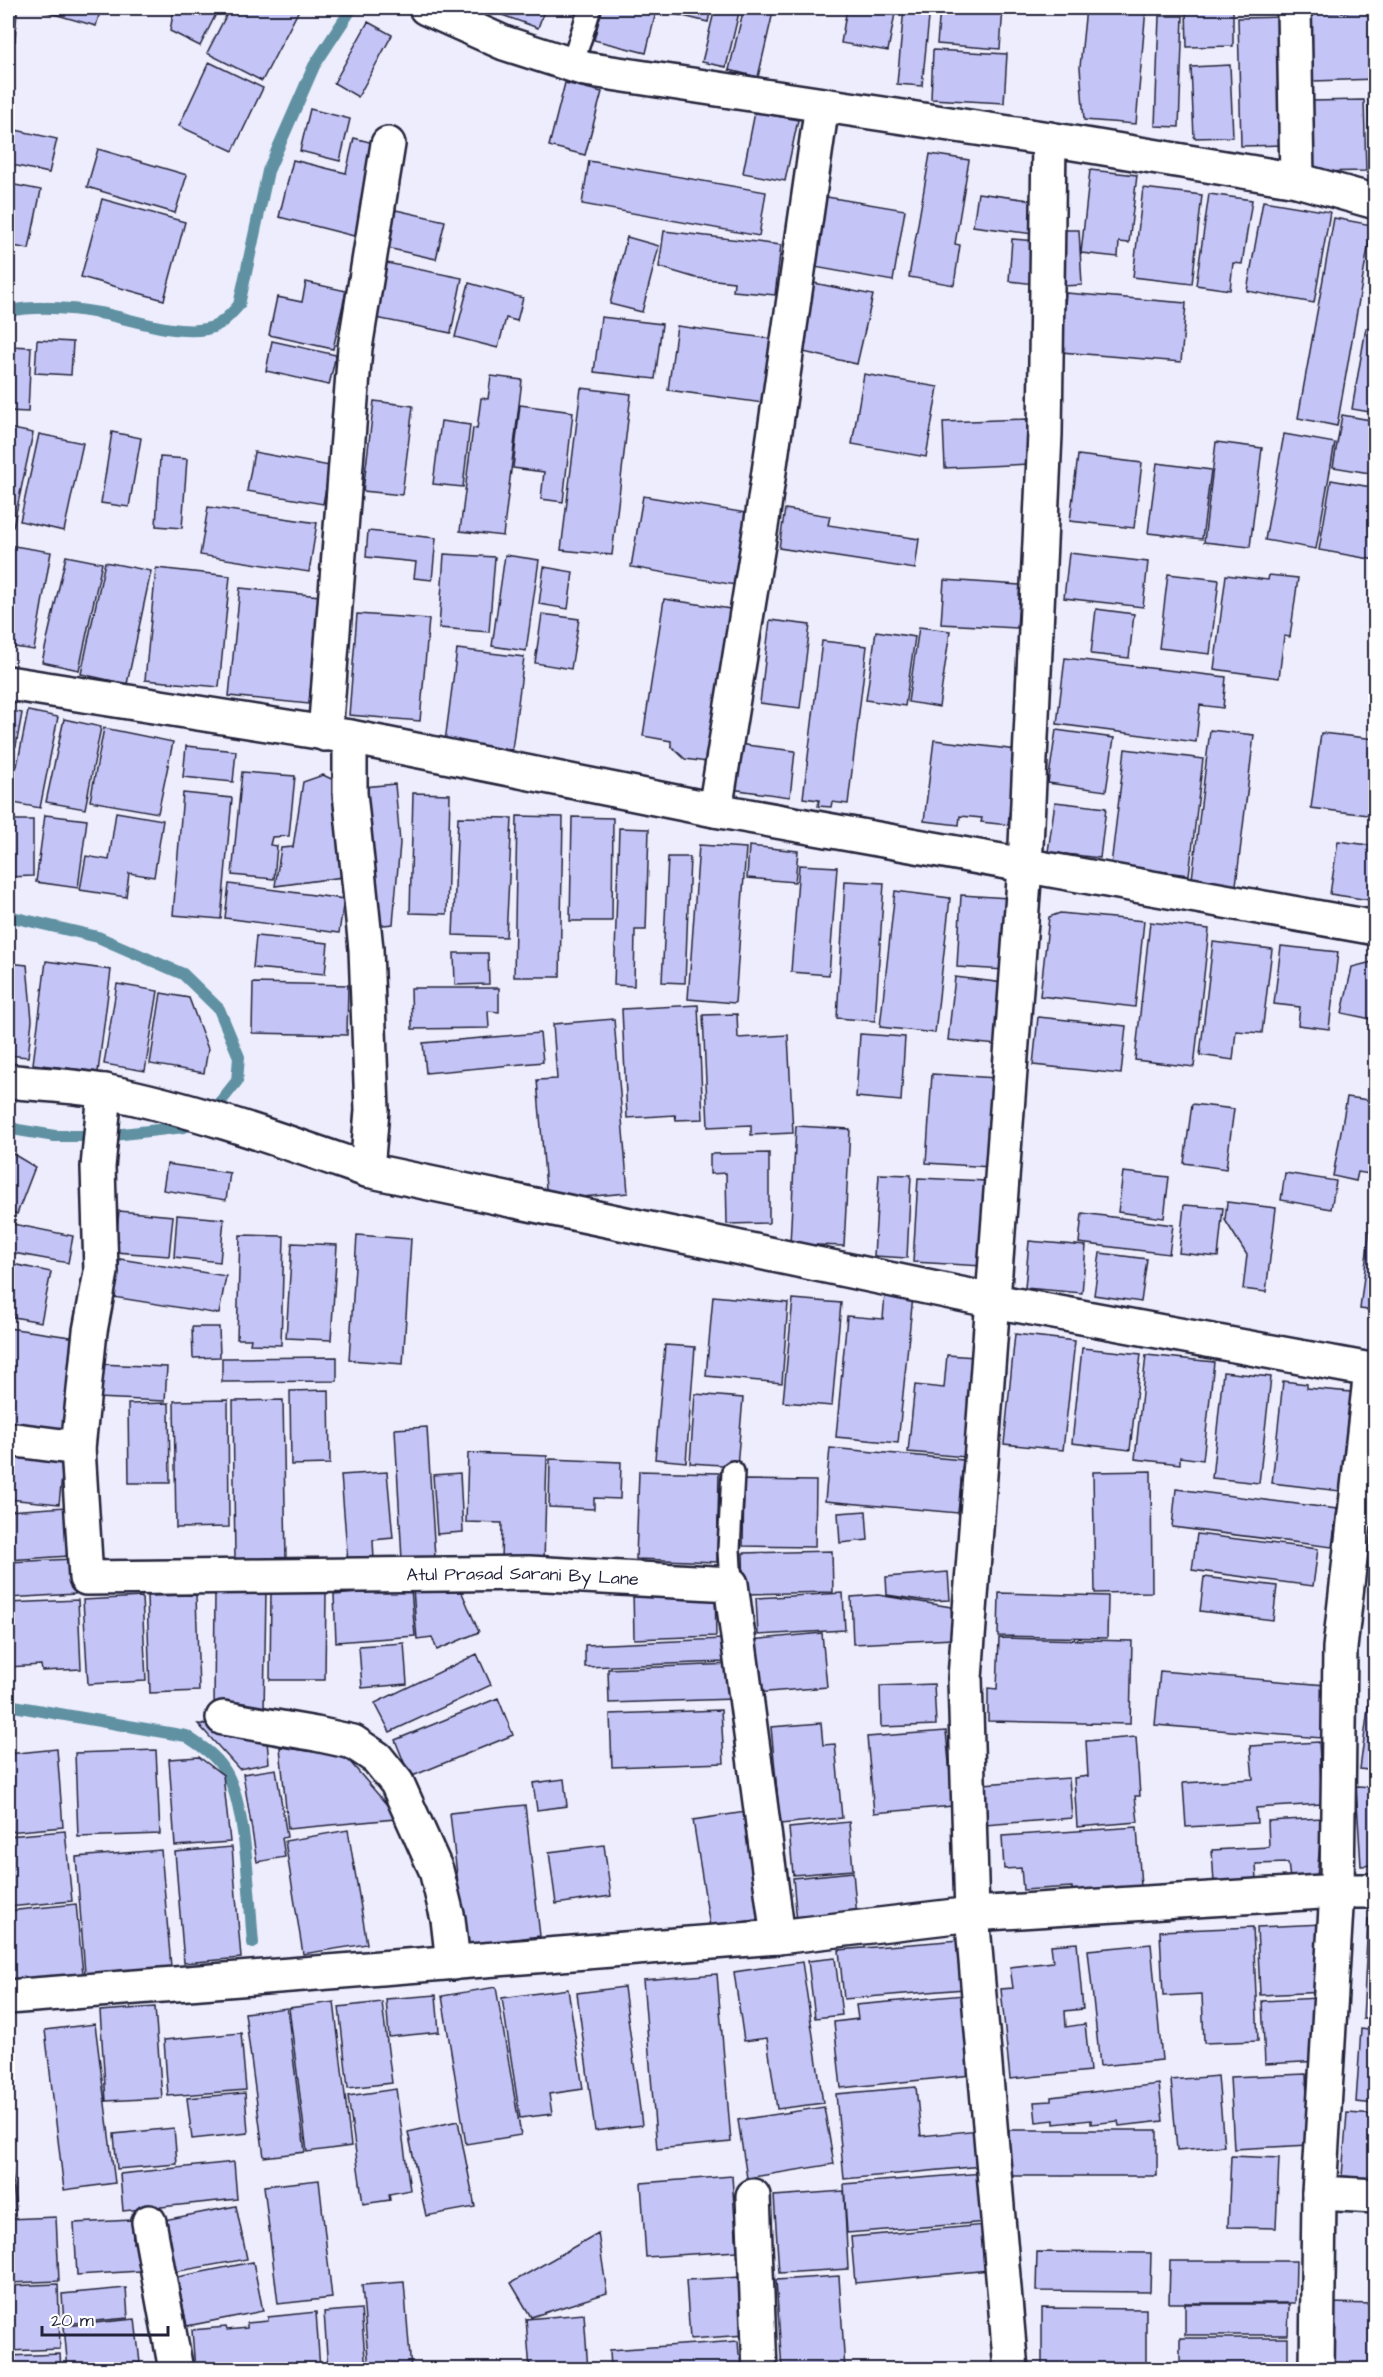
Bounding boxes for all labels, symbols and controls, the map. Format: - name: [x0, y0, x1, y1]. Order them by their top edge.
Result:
- street label: Atul Prasad Sarani By Lane: [406, 1561, 640, 1592]
- scale bar: [42, 2299, 168, 2337]
- text: 20 m: [51, 2308, 94, 2333]

